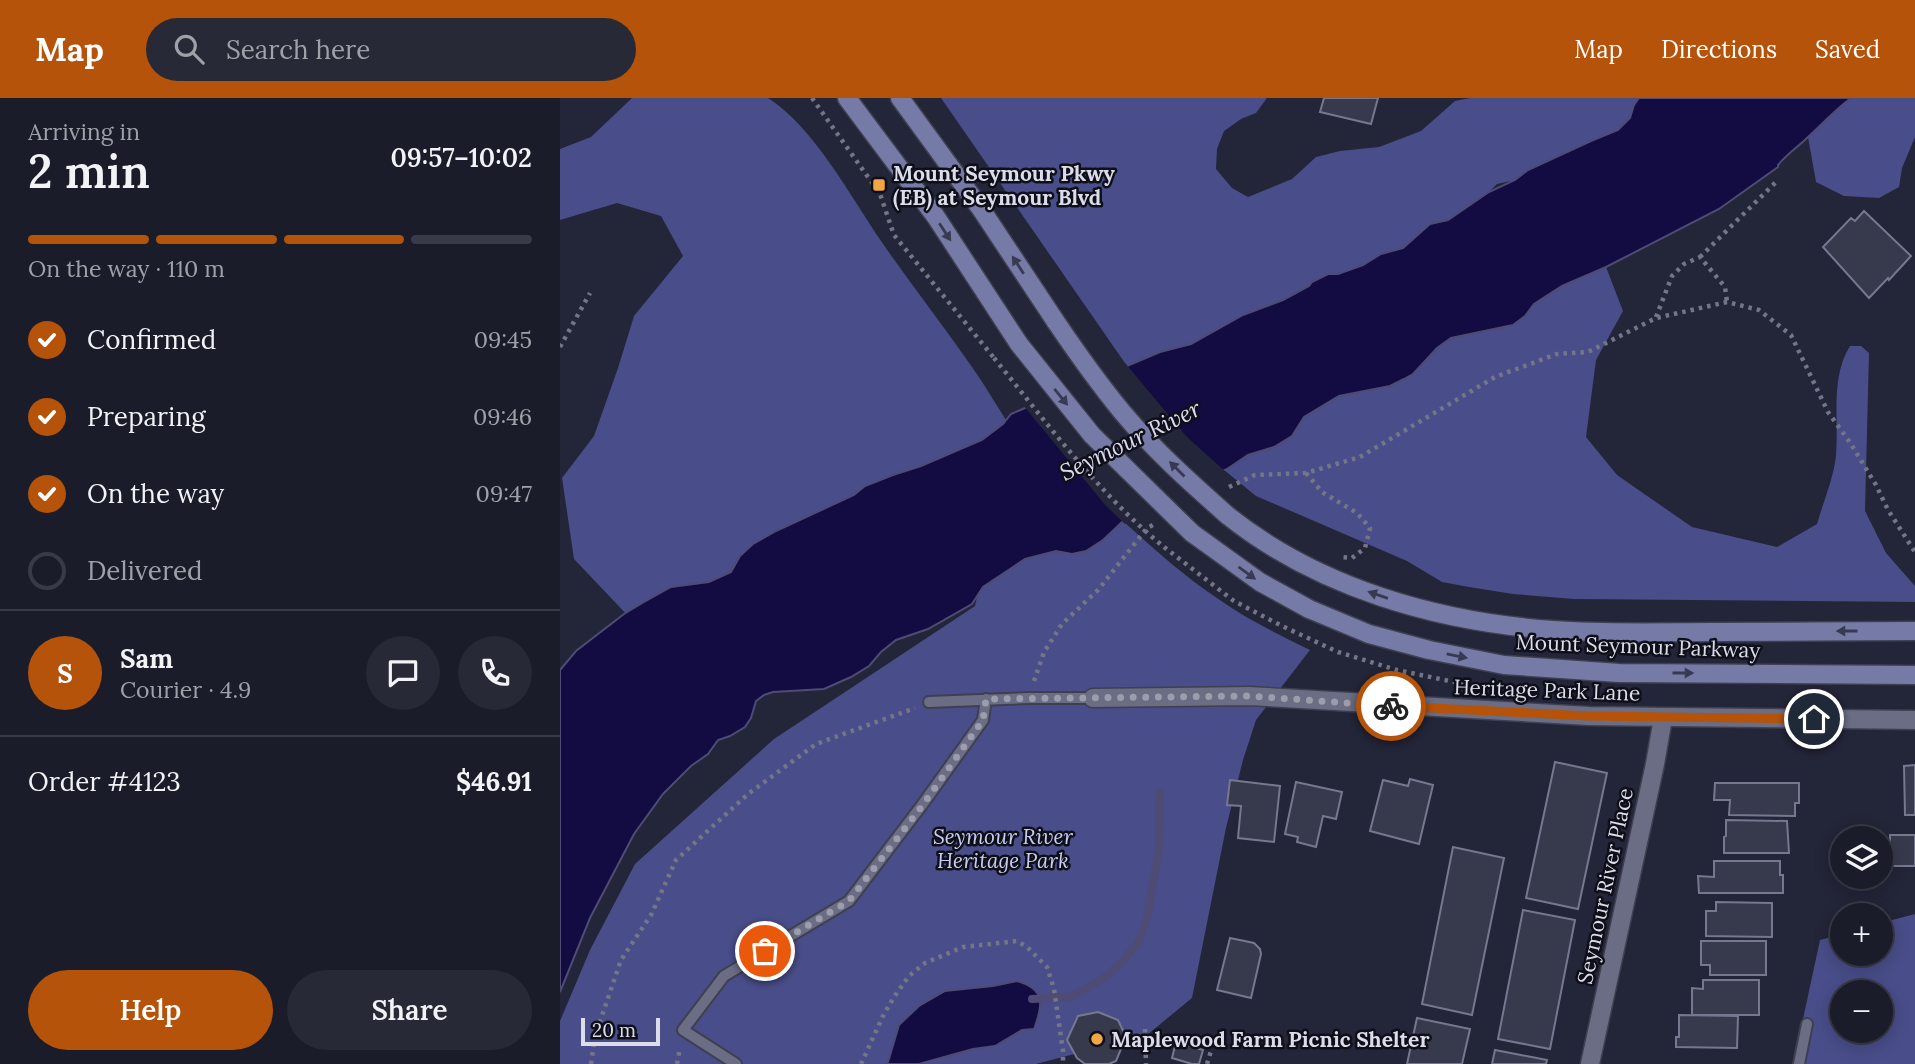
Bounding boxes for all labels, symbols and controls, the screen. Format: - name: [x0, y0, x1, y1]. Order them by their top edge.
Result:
- search box: [146, 18, 636, 81]
- text: Map: [35, 28, 104, 70]
- icon: search: [170, 30, 208, 68]
- text: Search here: [226, 33, 370, 66]
- text: Map: [1574, 34, 1623, 65]
- text: Directions: [1661, 34, 1777, 65]
- text: Saved: [1815, 34, 1880, 65]
- text: Arriving in: [28, 117, 140, 146]
- text: 09:57–10:02: [390, 141, 532, 174]
- text: 2 min: [28, 142, 150, 201]
- place label: Mount Seymour Pkwy (EB) at Seymour Blvd: [893, 160, 1115, 211]
- marker: Mount Seymour Pkwy (EB) at Seymour Blvd: [871, 177, 887, 193]
- one-way arrow: [939, 222, 952, 242]
- text: On the way · 110 m: [28, 254, 225, 283]
- one-way arrow: [1012, 256, 1025, 275]
- icon: check: [28, 321, 66, 359]
- text: Confirmed: [87, 323, 216, 356]
- text: 09:45: [474, 325, 532, 354]
- one-way arrow: [1054, 387, 1069, 405]
- water label: Seymour River: [1055, 393, 1206, 487]
- icon: check: [28, 398, 66, 436]
- text: Preparing: [87, 400, 206, 433]
- text: 09:46: [473, 402, 532, 431]
- one-way arrow: [1169, 461, 1185, 478]
- icon: check: [28, 475, 66, 513]
- text: On the way: [87, 477, 224, 510]
- text: 09:47: [476, 479, 532, 508]
- text: Delivered: [87, 554, 203, 587]
- one-way arrow: [1238, 566, 1256, 580]
- one-way arrow: [1368, 589, 1389, 600]
- one-way arrow: [1836, 625, 1858, 637]
- street label: Mount Seymour Parkway: [1515, 628, 1761, 664]
- button: chat: [366, 636, 440, 710]
- button: phone: [458, 636, 532, 710]
- text: Sam: [120, 642, 173, 675]
- one-way arrow: [1446, 651, 1468, 662]
- text: S: [57, 657, 73, 690]
- one-way arrow: [1673, 667, 1695, 678]
- courier: [1356, 671, 1426, 741]
- street label: Heritage Park Lane: [1453, 673, 1641, 707]
- text: Courier · 4.9: [120, 675, 251, 704]
- icon: bike: [1372, 687, 1410, 725]
- pin: [1784, 689, 1844, 749]
- icon: home: [1795, 700, 1833, 738]
- text: Order #4123: [28, 765, 181, 798]
- text: $46.91: [456, 765, 532, 798]
- street label: Seymour River Place: [1571, 786, 1639, 986]
- park label: Seymour River Heritage Park: [933, 823, 1073, 874]
- map controls: [1830, 826, 1893, 1043]
- button: layers: [1830, 826, 1893, 889]
- button: +: [1830, 903, 1893, 966]
- pin: [735, 921, 795, 981]
- icon: bag: [746, 932, 784, 970]
- button: Help: [28, 970, 273, 1050]
- button: Share: [287, 970, 532, 1050]
- button: −: [1830, 980, 1893, 1043]
- scale bar: [581, 1015, 660, 1047]
- text: 20 m: [592, 1018, 636, 1042]
- place label: Maplewood Farm Picnic Shelter: [1111, 1026, 1429, 1053]
- marker: Maplewood Farm Picnic Shelter: [1089, 1031, 1105, 1047]

